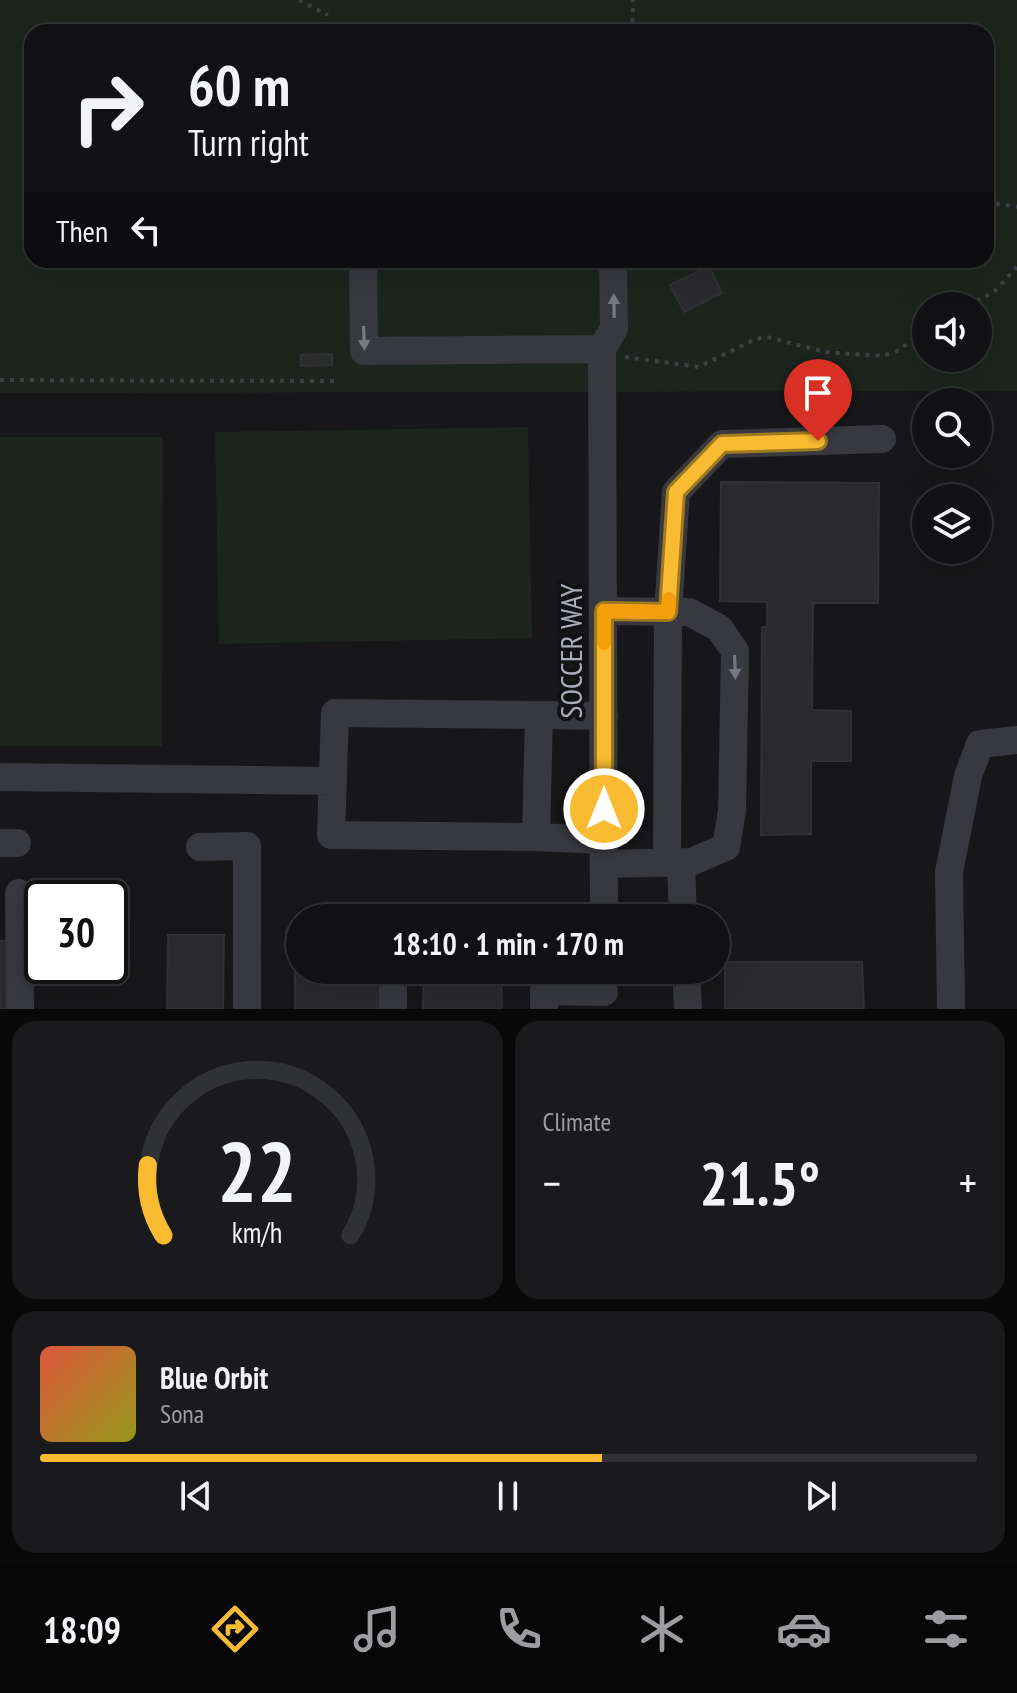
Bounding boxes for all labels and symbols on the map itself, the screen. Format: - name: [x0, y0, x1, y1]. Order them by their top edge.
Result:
- one-way arrow: [608, 293, 620, 318]
- one-way arrow: [358, 325, 371, 351]
- pin: [784, 359, 852, 441]
- street label: SOCCER WAY: [551, 583, 590, 718]
- one-way arrow: [729, 655, 742, 680]
- position arrow: [562, 767, 646, 851]
- speed limit sign: 30: [24, 880, 128, 984]

